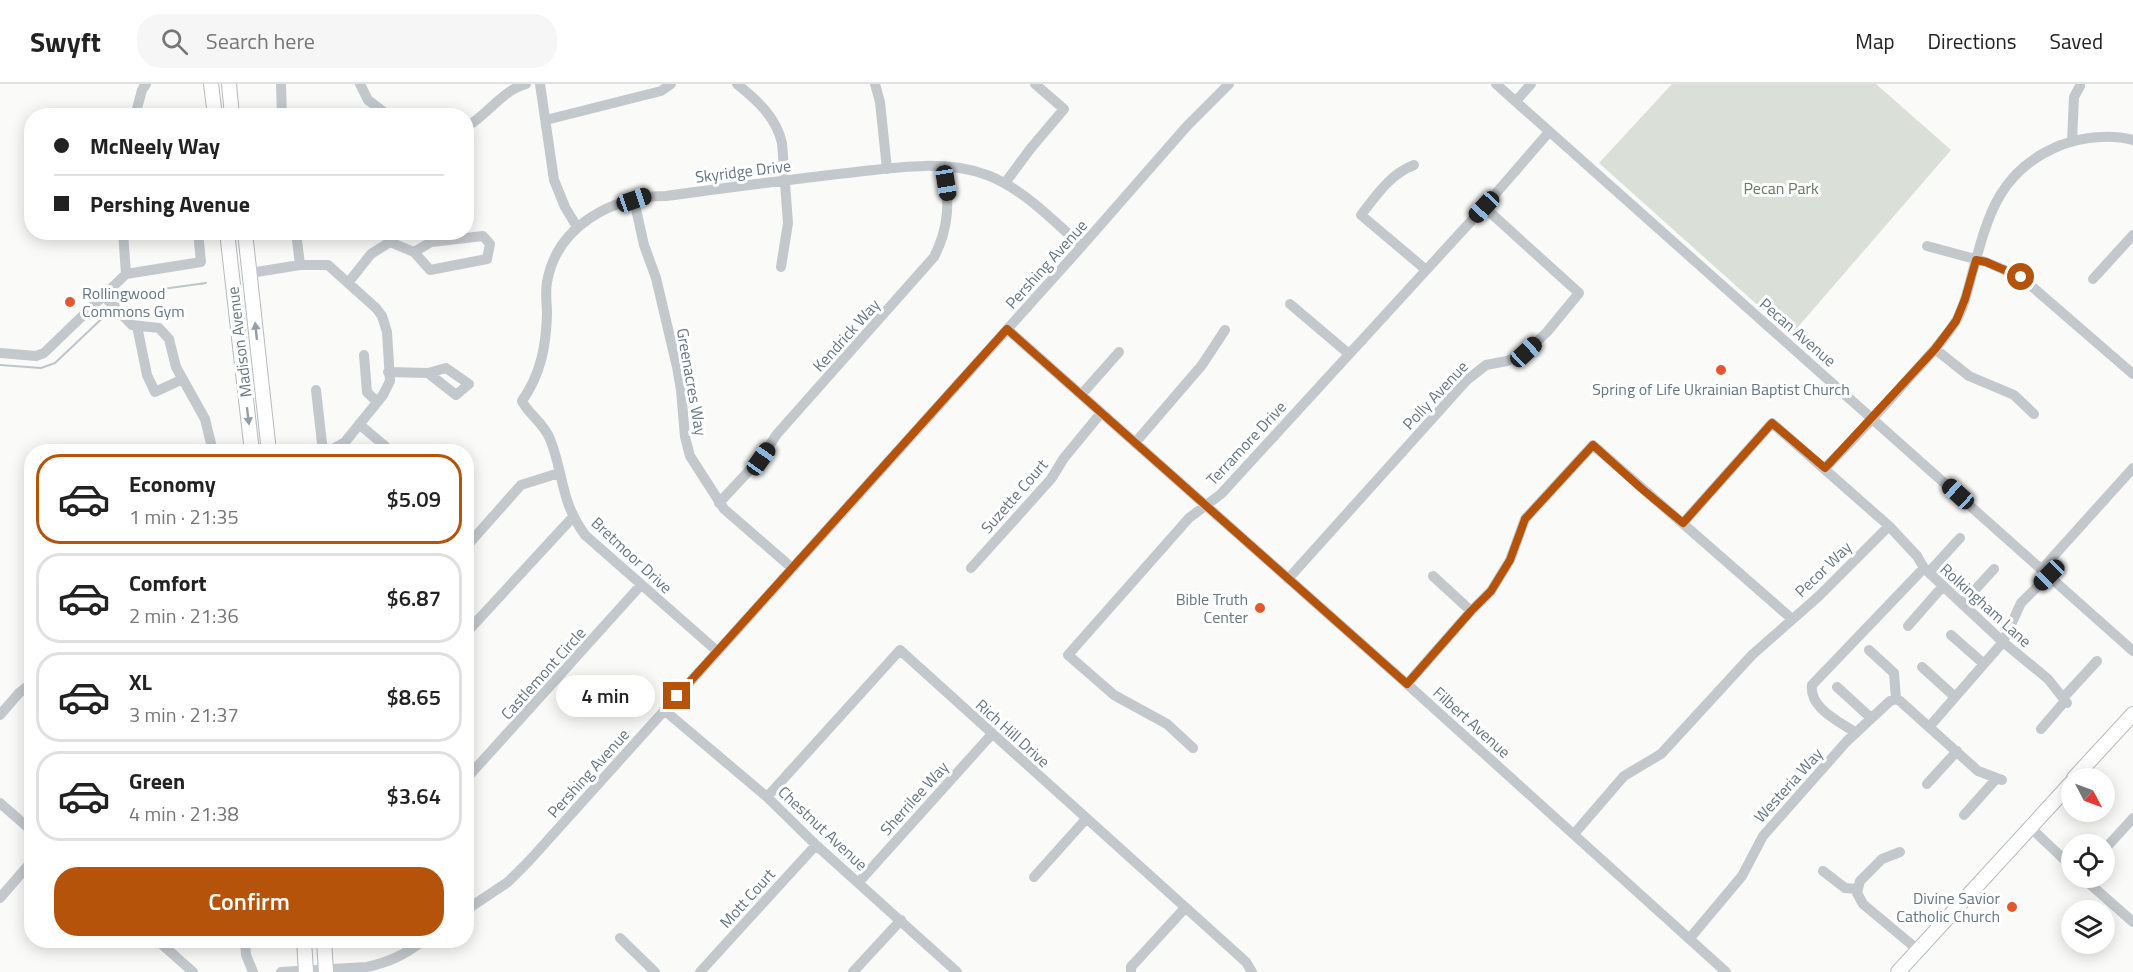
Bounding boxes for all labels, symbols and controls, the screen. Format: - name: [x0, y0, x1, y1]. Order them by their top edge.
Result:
- search box: [137, 14, 557, 68]
- text: Swyft: [30, 20, 101, 63]
- text: Search here: [206, 24, 315, 58]
- icon: search: [158, 25, 191, 58]
- text: Map: [1855, 25, 1895, 57]
- text: Directions: [1928, 25, 2017, 57]
- text: Saved: [2050, 25, 2103, 57]
- text: McNeely Way: [90, 129, 220, 163]
- street label: Skyridge Drive: [694, 153, 792, 189]
- car: [934, 164, 958, 202]
- park label: Pecan Park: [1743, 176, 1819, 200]
- car: [614, 186, 654, 214]
- text: Pershing Avenue: [90, 187, 250, 221]
- car: [1465, 188, 1503, 226]
- street label: Pershing Avenue: [999, 214, 1093, 314]
- route start: [2007, 263, 2034, 290]
- place label: Rollingwood Commons Gym: [82, 281, 185, 323]
- street label: Madison Avenue: [220, 285, 258, 399]
- street label: Pecan Avenue: [1754, 292, 1842, 372]
- street label: Kendrick Way: [807, 293, 885, 377]
- marker: Rollingwood Commons Gym: [63, 295, 77, 309]
- one-way arrow: [251, 321, 261, 340]
- street label: Greenacres Way: [671, 326, 713, 438]
- car: [1507, 333, 1545, 371]
- street label: Polly Avenue: [1397, 355, 1473, 435]
- marker: Spring of Life Ukrainian Baptist Church: [1714, 363, 1728, 377]
- place label: Spring of Life Ukrainian Baptist Church: [1592, 377, 1850, 401]
- street label: Terramore Drive: [1200, 395, 1292, 491]
- one-way arrow: [243, 406, 253, 425]
- car: [743, 439, 779, 479]
- street label: Suzette Court: [975, 453, 1053, 539]
- text: Economy: [129, 467, 216, 501]
- icon: car: [57, 472, 111, 526]
- car: [1939, 475, 1977, 513]
- text: $5.09: [386, 482, 441, 516]
- text: 1 min · 21:35: [129, 501, 239, 532]
- street label: Bretmoor Drive: [586, 511, 678, 599]
- street label: Pecor Way: [1789, 535, 1857, 602]
- car: [2030, 556, 2068, 594]
- street label: Rolkingham Lane: [1935, 557, 2037, 653]
- text: Comfort: [129, 566, 207, 600]
- icon: car: [57, 571, 111, 625]
- text: $6.87: [386, 581, 441, 615]
- place label: Bible Truth Center: [1176, 587, 1248, 629]
- text: 2 min · 21:36: [129, 600, 239, 631]
- marker: Bible Truth Center: [1253, 601, 1267, 615]
- street label: Castlemont Circle: [495, 621, 591, 725]
- text: XL: [129, 665, 152, 699]
- icon: car: [57, 670, 111, 724]
- callout: 4 min: [557, 675, 656, 717]
- text: $8.65: [386, 680, 441, 714]
- text: 4 min: [581, 680, 630, 711]
- street label: Filbert Avenue: [1428, 681, 1516, 763]
- route end: [663, 682, 690, 709]
- street label: Rich Hill Drive: [971, 693, 1055, 773]
- text: 3 min · 21:37: [129, 699, 239, 730]
- street label: Pershing Avenue: [541, 723, 635, 823]
- street label: Westeria Way: [1748, 742, 1828, 828]
- street label: Sherrilee Way: [874, 755, 954, 841]
- text: Green: [129, 764, 185, 798]
- north arrow: [2061, 768, 2115, 822]
- map controls: [2061, 768, 2115, 954]
- icon: car: [57, 769, 111, 823]
- text: $3.64: [386, 779, 441, 813]
- street label: Chestnut Avenue: [773, 780, 873, 876]
- text: 4 min · 21:38: [129, 798, 239, 829]
- button: locate: [2061, 834, 2115, 888]
- street label: Mott Court: [714, 863, 781, 933]
- button: Confirm: [54, 867, 444, 936]
- place label: Divine Savior Catholic Church: [1896, 886, 2000, 928]
- marker: Divine Savior Catholic Church: [2005, 900, 2019, 914]
- button: layers: [2061, 900, 2115, 954]

